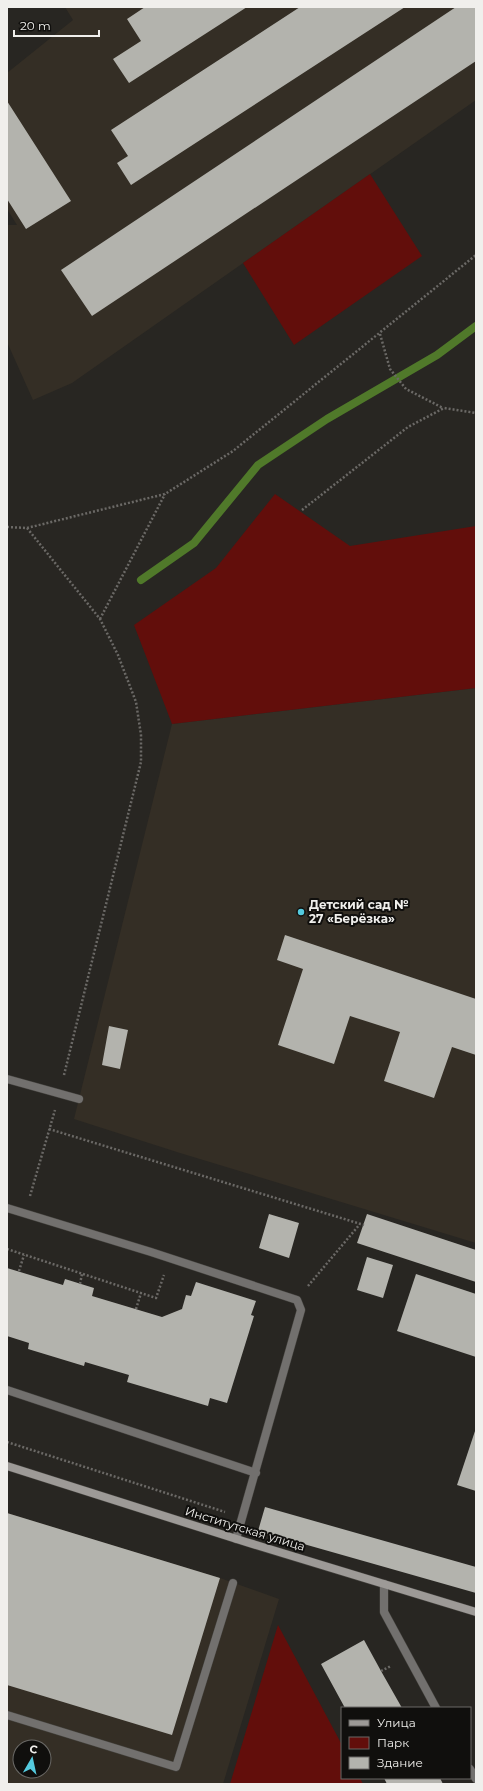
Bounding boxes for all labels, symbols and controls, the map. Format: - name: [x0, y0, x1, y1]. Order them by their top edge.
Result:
- scale bar: [14, 12, 99, 38]
- text: 20 m: [20, 18, 51, 33]
- place label: Детский сад № 27 «Берёзка»: [309, 897, 409, 926]
- marker: Детский сад № 27 «Берёзка»: [296, 907, 306, 917]
- street label: Институтская улица: [183, 1503, 307, 1554]
- legend: [341, 1707, 471, 1779]
- text: Улица: [377, 1715, 416, 1730]
- text: Парк: [377, 1735, 409, 1750]
- north arrow: [12, 1739, 52, 1779]
- text: С: [29, 1742, 39, 1757]
- text: Здание: [377, 1755, 423, 1770]

